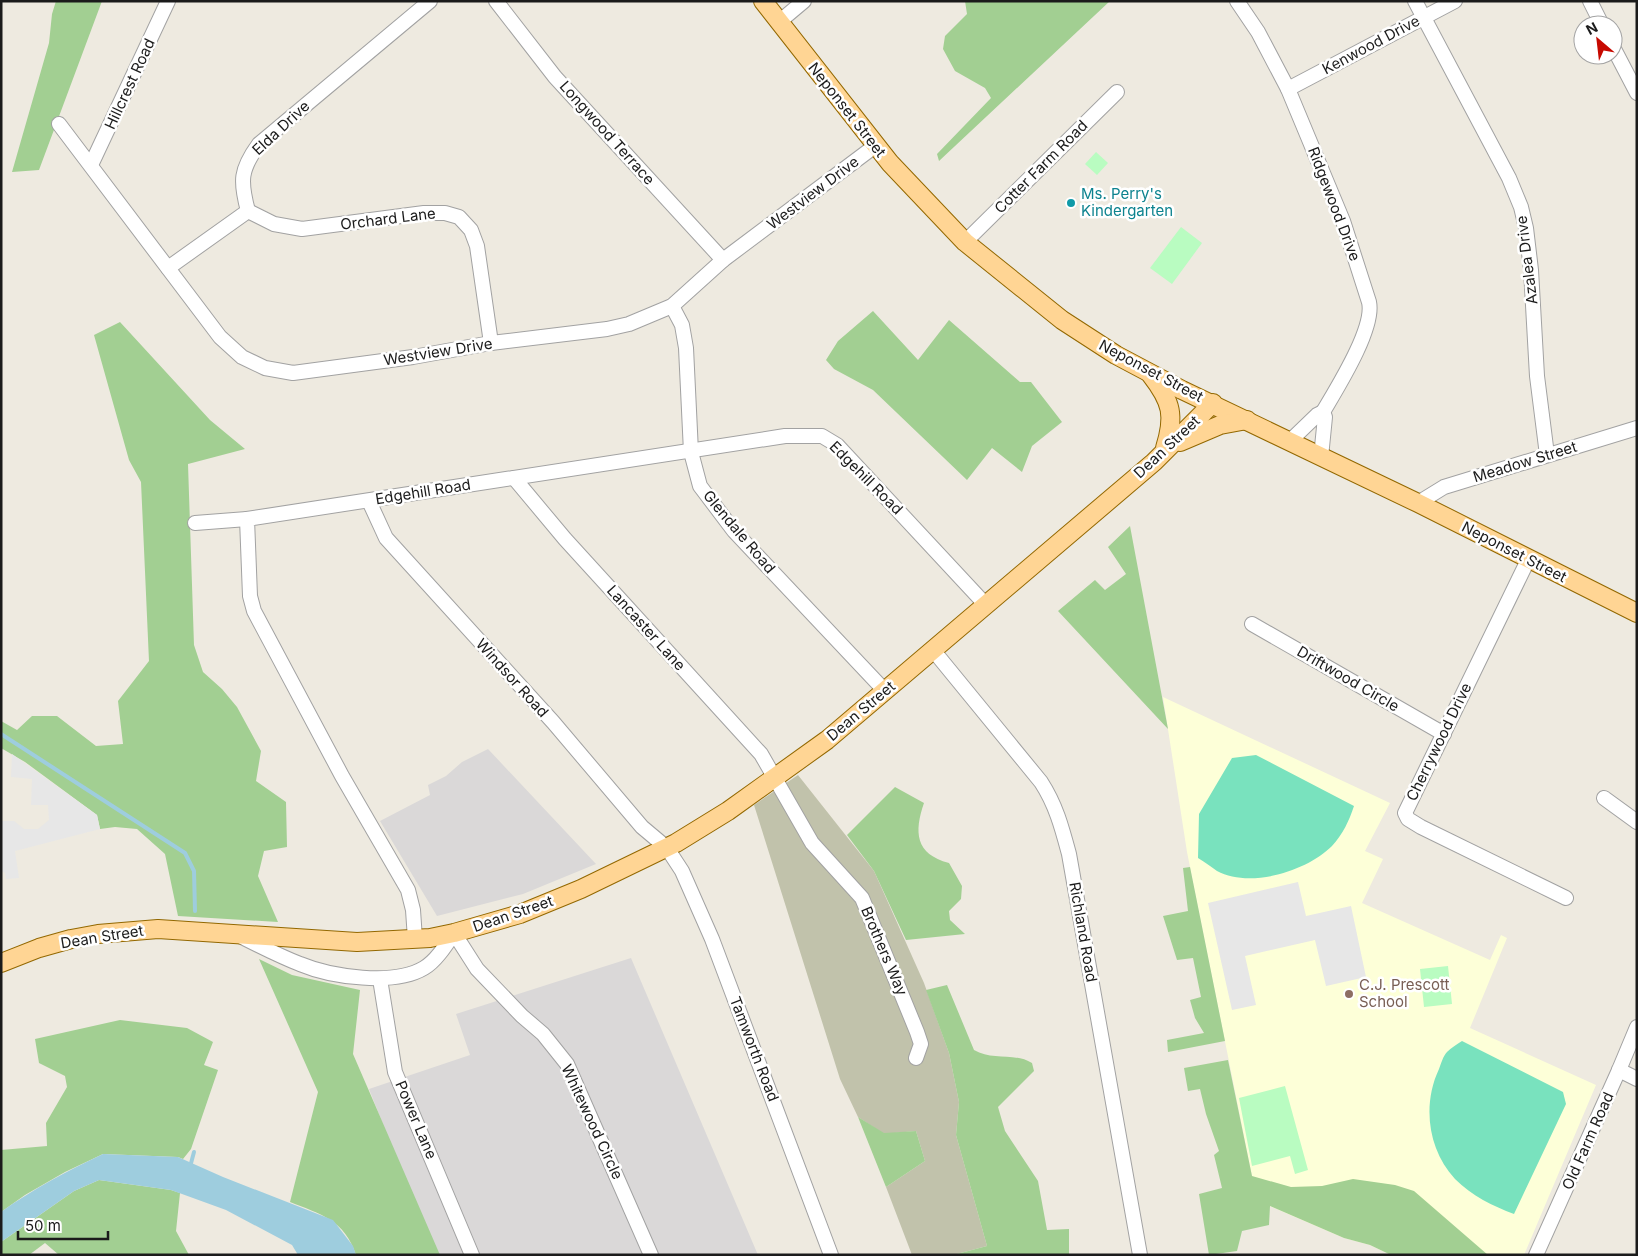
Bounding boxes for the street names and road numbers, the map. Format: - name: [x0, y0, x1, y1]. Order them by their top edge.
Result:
- street label: Kenwood Drive: [1319, 11, 1423, 78]
- street label: Hillcrest Road: [100, 35, 159, 132]
- street label: Neponset Street: [804, 58, 890, 161]
- street label: Longwood Terrace: [556, 77, 659, 189]
- street label: Elda Drive: [248, 96, 313, 159]
- street label: Cotter Farm Road: [990, 116, 1091, 217]
- street label: Ridgewood Drive: [1304, 144, 1365, 264]
- street label: Westview Drive: [763, 152, 862, 233]
- street label: Orchard Lane: [339, 203, 437, 234]
- street label: Azalea Drive: [1512, 215, 1541, 306]
- street label: Westview Drive: [382, 334, 494, 370]
- street label: Neponset Street: [1096, 335, 1207, 406]
- street label: Dean Street: [1130, 411, 1204, 482]
- street label: Edgehill Road: [826, 437, 907, 518]
- street label: Meadow Street: [1471, 437, 1579, 486]
- street label: Edgehill Road: [374, 475, 472, 508]
- street label: Glendale Road: [699, 486, 780, 577]
- street label: Neponset Street: [1459, 517, 1570, 586]
- street label: Lancaster Lane: [603, 581, 690, 674]
- street label: Windsor Road: [472, 634, 553, 721]
- street label: Driftwood Circle: [1294, 642, 1403, 716]
- street label: Dean Street: [823, 676, 899, 745]
- street label: Cherrywood Drive: [1402, 679, 1475, 804]
- street label: Richland Road: [1065, 880, 1102, 983]
- street label: Dean Street: [470, 891, 556, 936]
- street label: Brothers Way: [857, 903, 912, 999]
- street label: Dean Street: [59, 921, 145, 952]
- street label: Tamworth Road: [726, 994, 783, 1104]
- street label: Whitewood Circle: [557, 1061, 627, 1182]
- street label: Power Lane: [391, 1078, 441, 1162]
- street label: Old Farm Road: [1558, 1089, 1618, 1193]

